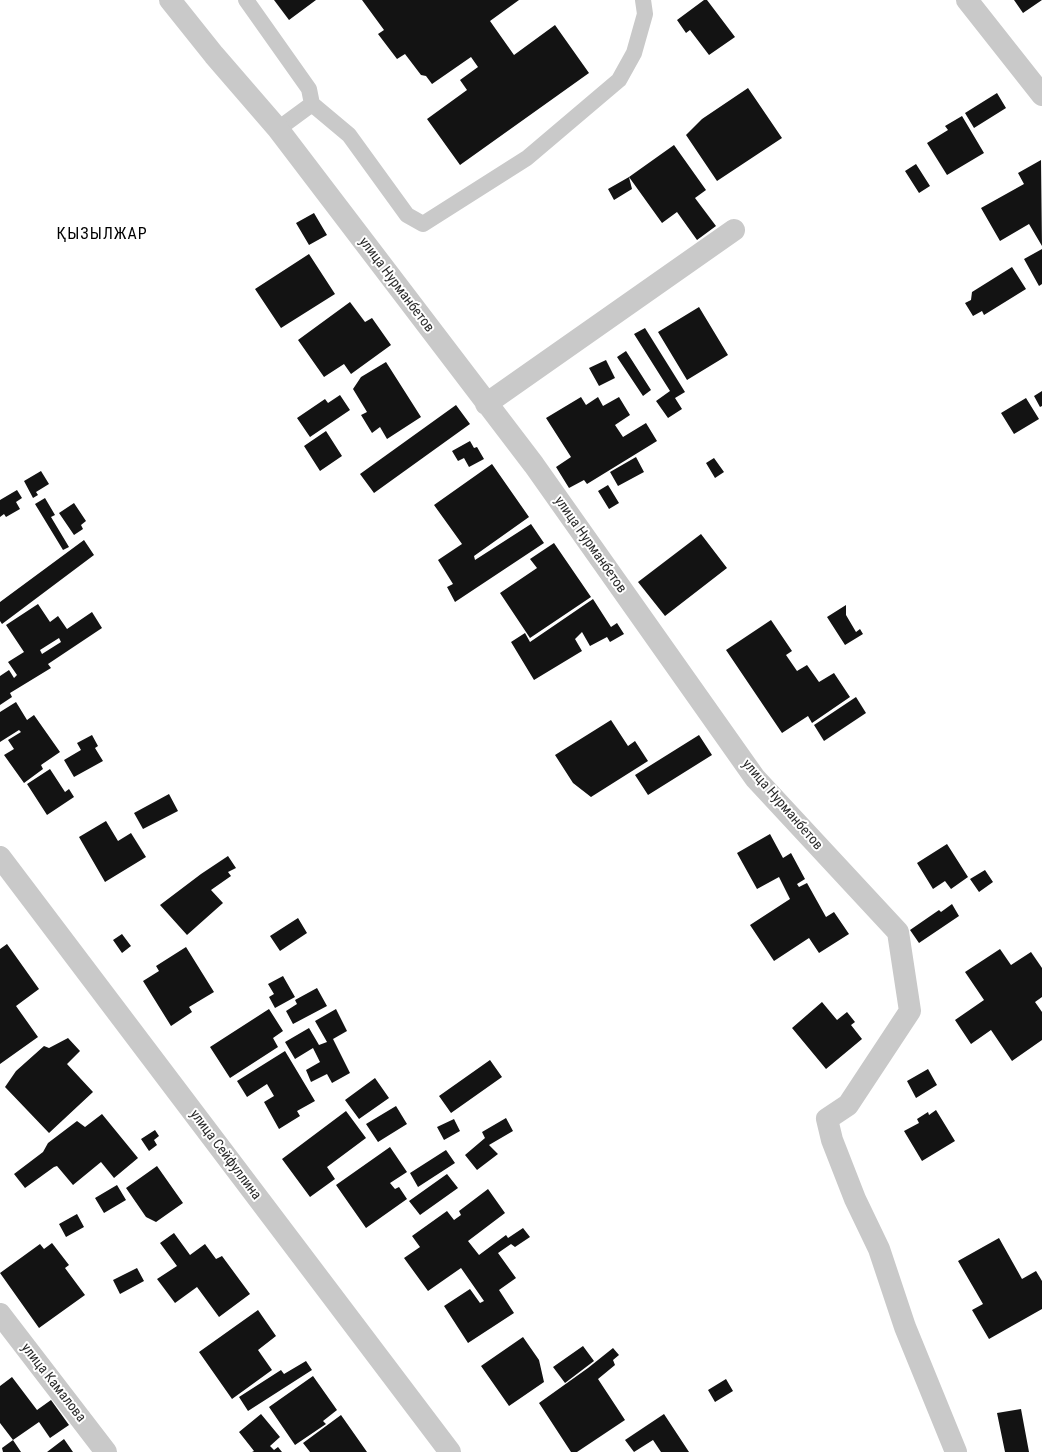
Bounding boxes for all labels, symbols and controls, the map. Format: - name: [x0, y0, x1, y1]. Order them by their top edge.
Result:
- district label: ҚЫЗЫЛЖАР: [56, 225, 148, 245]
- street label: улица Нурманбетов: [355, 234, 437, 336]
- street label: улица Нурманбетов: [550, 493, 630, 597]
- street label: улица Нурманбетов: [738, 756, 826, 854]
- street label: улица Сейфуллина: [186, 1107, 264, 1203]
- street label: улица Камалова: [17, 1340, 89, 1426]

